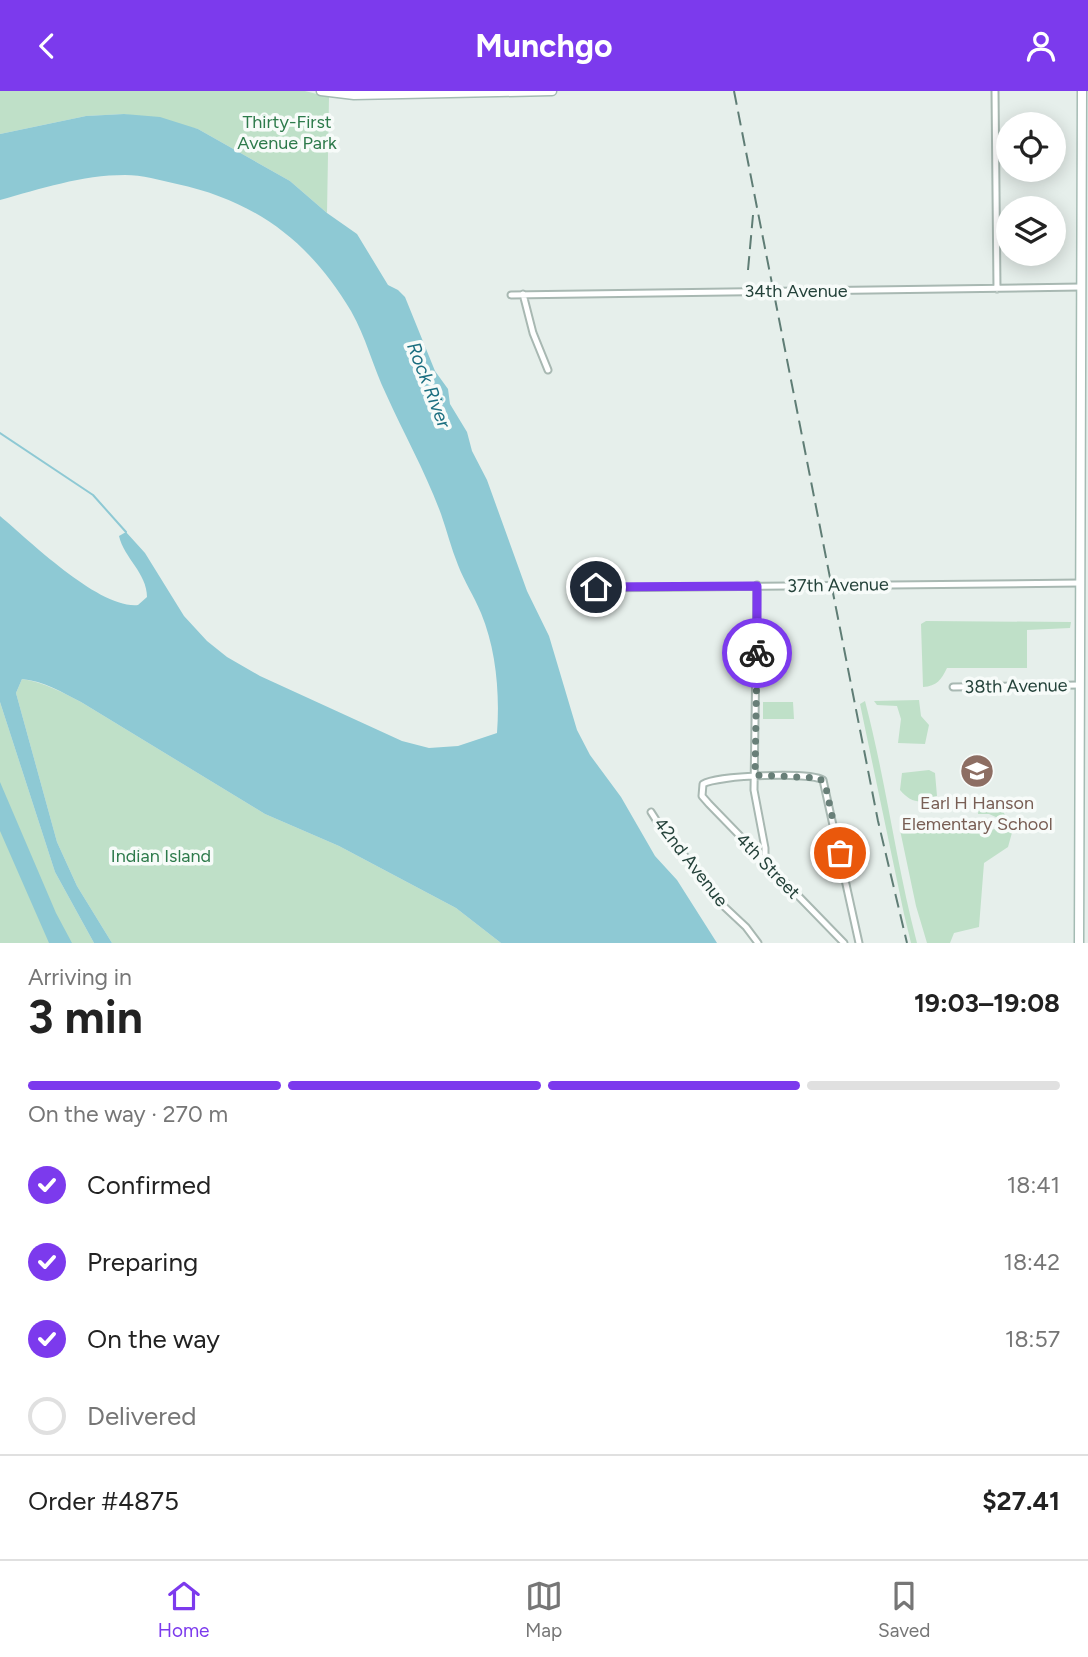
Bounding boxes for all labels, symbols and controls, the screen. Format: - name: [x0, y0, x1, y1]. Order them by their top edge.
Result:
- icon: back: [28, 27, 66, 65]
- text: Munchgo: [475, 27, 613, 65]
- icon: person: [1022, 27, 1060, 65]
- park label: Thirty-First Avenue Park: [237, 111, 337, 154]
- map controls: [996, 112, 1066, 266]
- button: locate: [996, 112, 1066, 182]
- button: layers: [996, 196, 1066, 266]
- street label: 34th Avenue: [744, 280, 848, 302]
- water label: Rock River: [402, 339, 456, 432]
- pin: [566, 557, 626, 617]
- icon: home: [577, 568, 615, 606]
- street label: 37th Avenue: [787, 573, 889, 597]
- courier: [722, 618, 792, 688]
- icon: bike: [738, 634, 776, 672]
- street label: 38th Avenue: [964, 674, 1068, 698]
- school or university icon: Earl H Hanson Elementary School: [958, 752, 996, 790]
- place label: Earl H Hanson Elementary School: [901, 792, 1053, 835]
- street label: 42nd Avenue: [649, 813, 733, 911]
- pin: [810, 823, 870, 883]
- street label: 4th Street: [731, 829, 805, 904]
- icon: bag: [821, 834, 859, 872]
- park label: Indian Island: [111, 845, 211, 867]
- text: Arriving in: [28, 963, 132, 991]
- text: 19:03–19:08: [914, 987, 1060, 1019]
- text: 3 min: [28, 989, 143, 1045]
- text: On the way · 270 m: [28, 1100, 228, 1128]
- icon: check: [28, 1166, 66, 1204]
- text: Confirmed: [87, 1169, 211, 1201]
- text: 18:41: [1007, 1171, 1060, 1199]
- icon: check: [28, 1243, 66, 1281]
- text: Preparing: [87, 1246, 198, 1278]
- text: 18:42: [1003, 1248, 1060, 1276]
- icon: check: [28, 1320, 66, 1358]
- text: On the way: [87, 1323, 220, 1355]
- text: 18:57: [1005, 1325, 1060, 1353]
- text: Delivered: [87, 1400, 196, 1432]
- text: Order #4875: [28, 1485, 179, 1517]
- text: $27.41: [982, 1485, 1060, 1517]
- tab: Home: [158, 1577, 209, 1642]
- tab: Map: [525, 1577, 563, 1642]
- tab: Saved: [878, 1577, 930, 1642]

